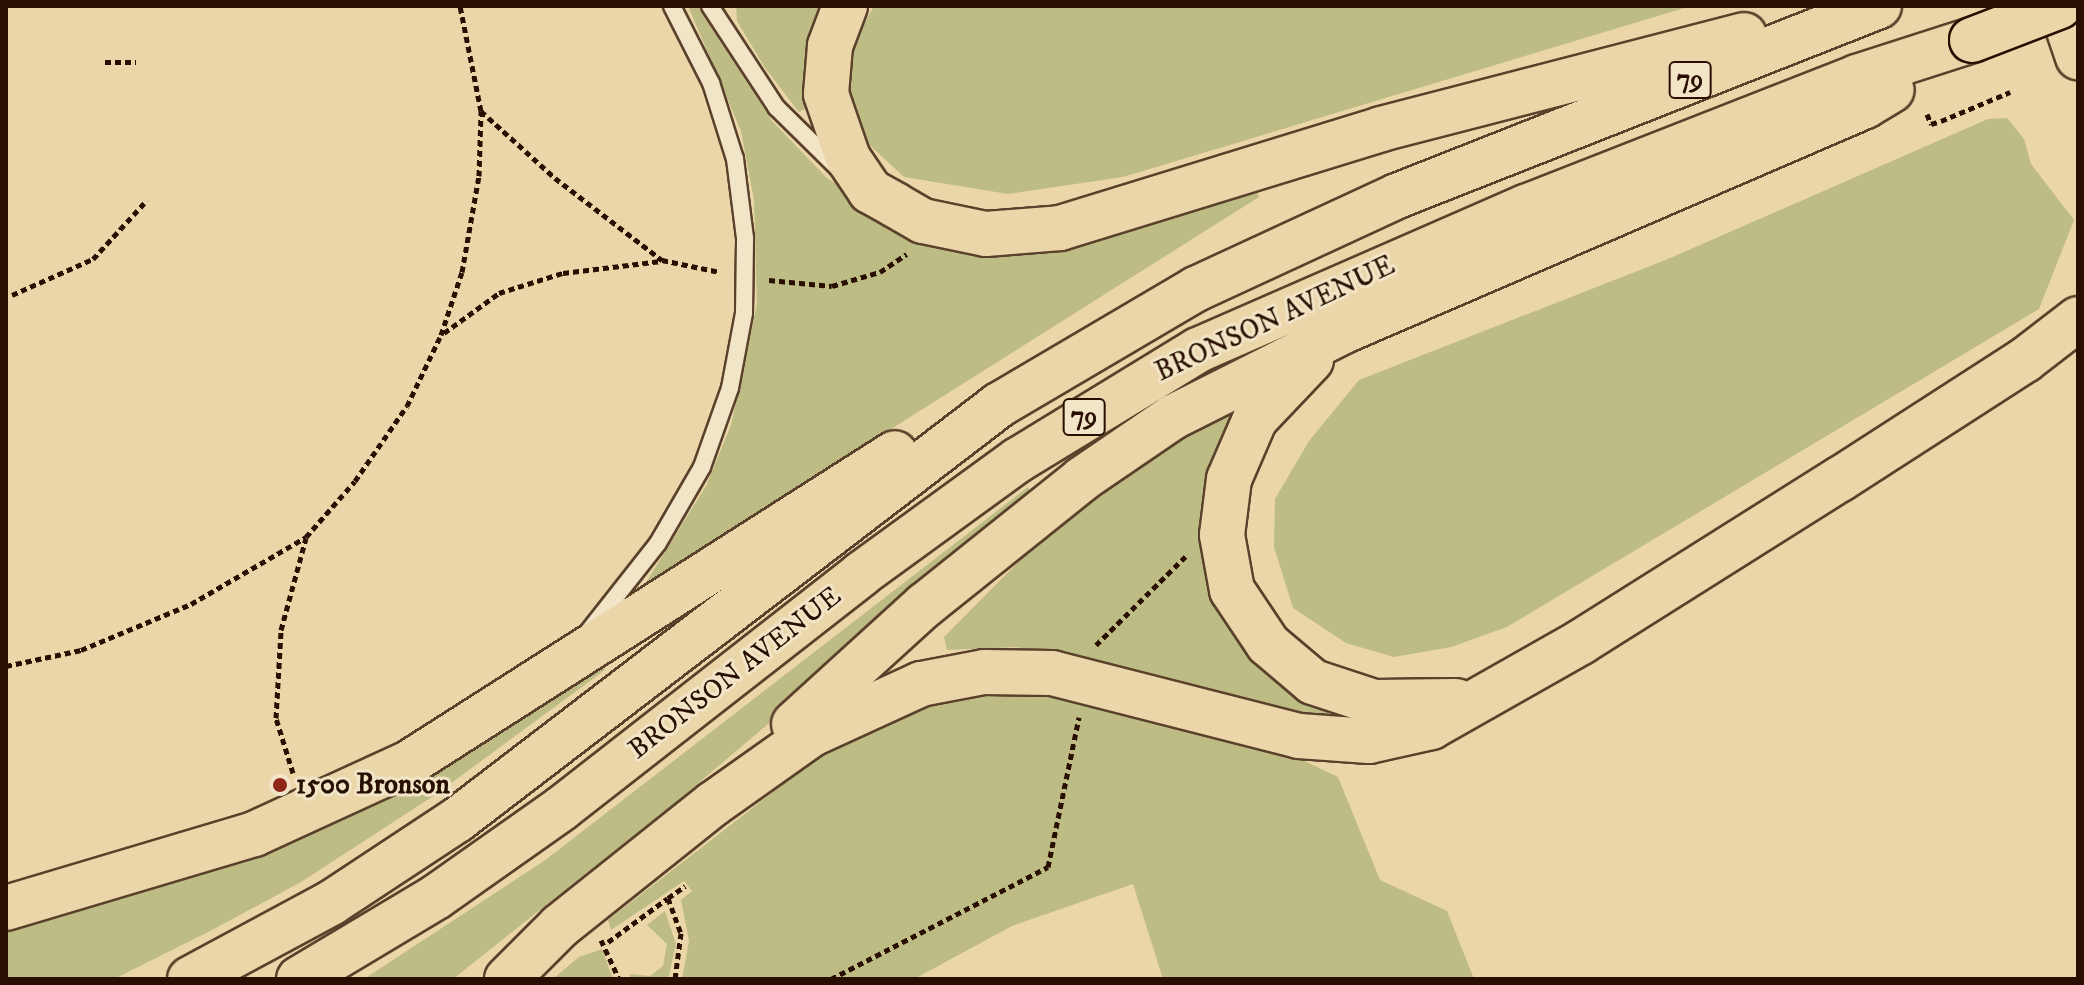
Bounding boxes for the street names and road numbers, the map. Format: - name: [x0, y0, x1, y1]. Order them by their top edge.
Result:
- road number: 79: [1668, 58, 1712, 102]
- street label: BRONSON AVENUE: [1150, 249, 1400, 389]
- road number: 79: [1062, 395, 1106, 439]
- street label: BRONSON AVENUE: [622, 580, 848, 766]

